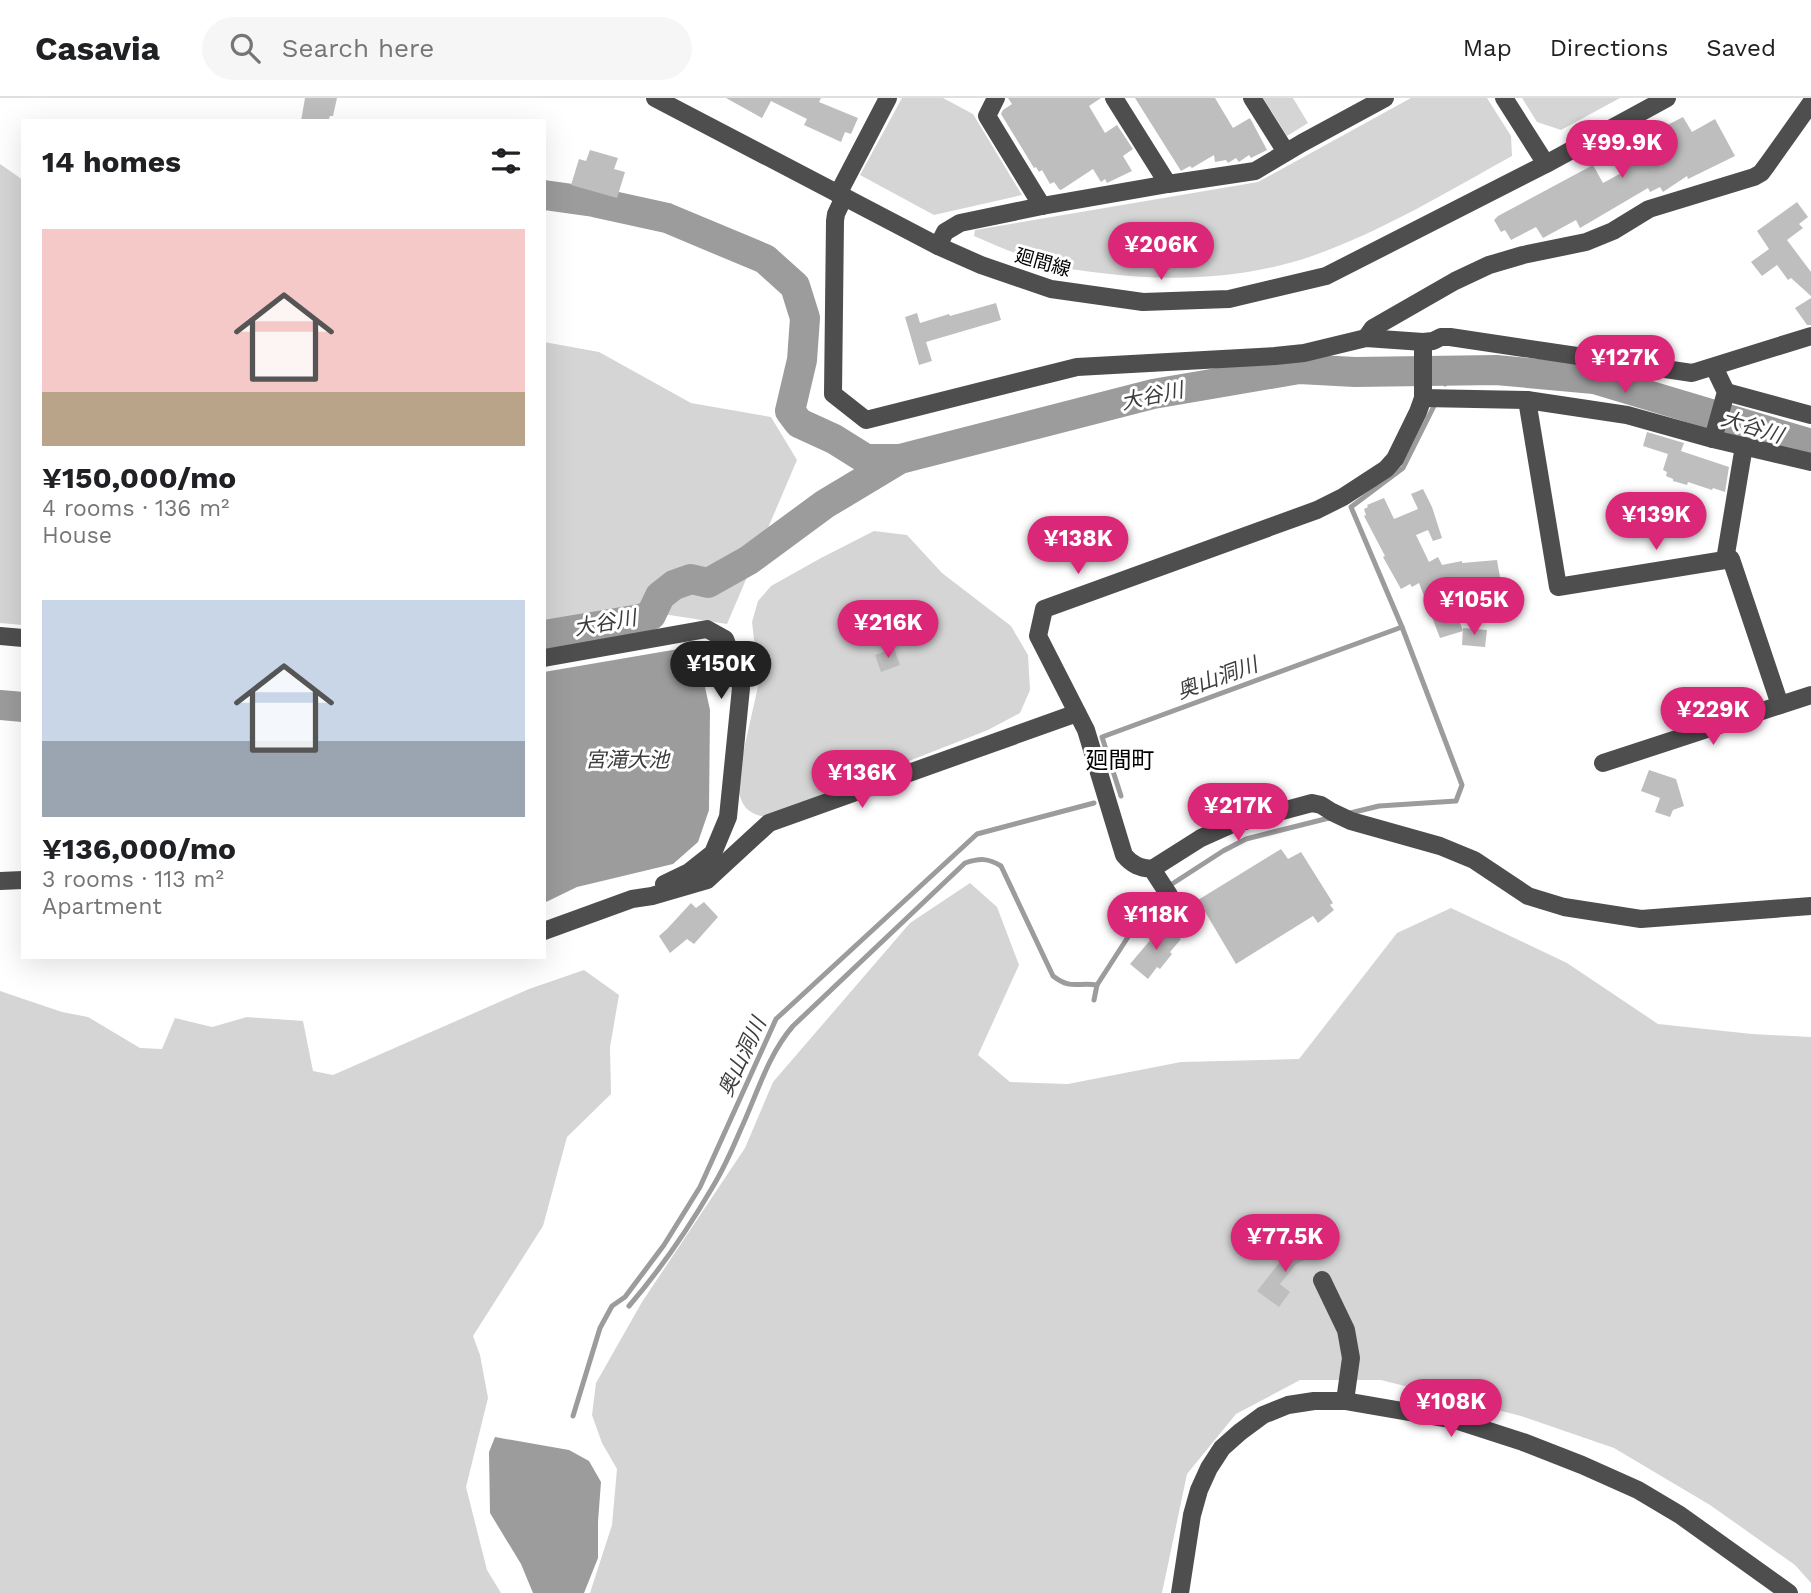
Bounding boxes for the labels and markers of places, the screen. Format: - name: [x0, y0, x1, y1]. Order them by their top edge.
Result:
- pin: ¥99.9K: [1565, 120, 1679, 180]
- pin: ¥206K: [1112, 222, 1210, 282]
- pin: ¥127K: [1576, 336, 1674, 395]
- pin: ¥139K: [1607, 492, 1705, 552]
- pin: ¥138K: [1029, 517, 1127, 576]
- pin: ¥105K: [1425, 578, 1523, 637]
- pin: ¥216K: [839, 601, 937, 660]
- pin: ¥150K: [672, 642, 770, 701]
- pin: ¥229K: [1664, 688, 1762, 747]
- pin: ¥136K: [813, 750, 911, 810]
- pin: ¥217K: [1189, 784, 1287, 843]
- pin: ¥118K: [1107, 892, 1205, 952]
- pin: ¥77.5K: [1228, 1214, 1342, 1274]
- pin: ¥108K: [1402, 1380, 1500, 1439]

